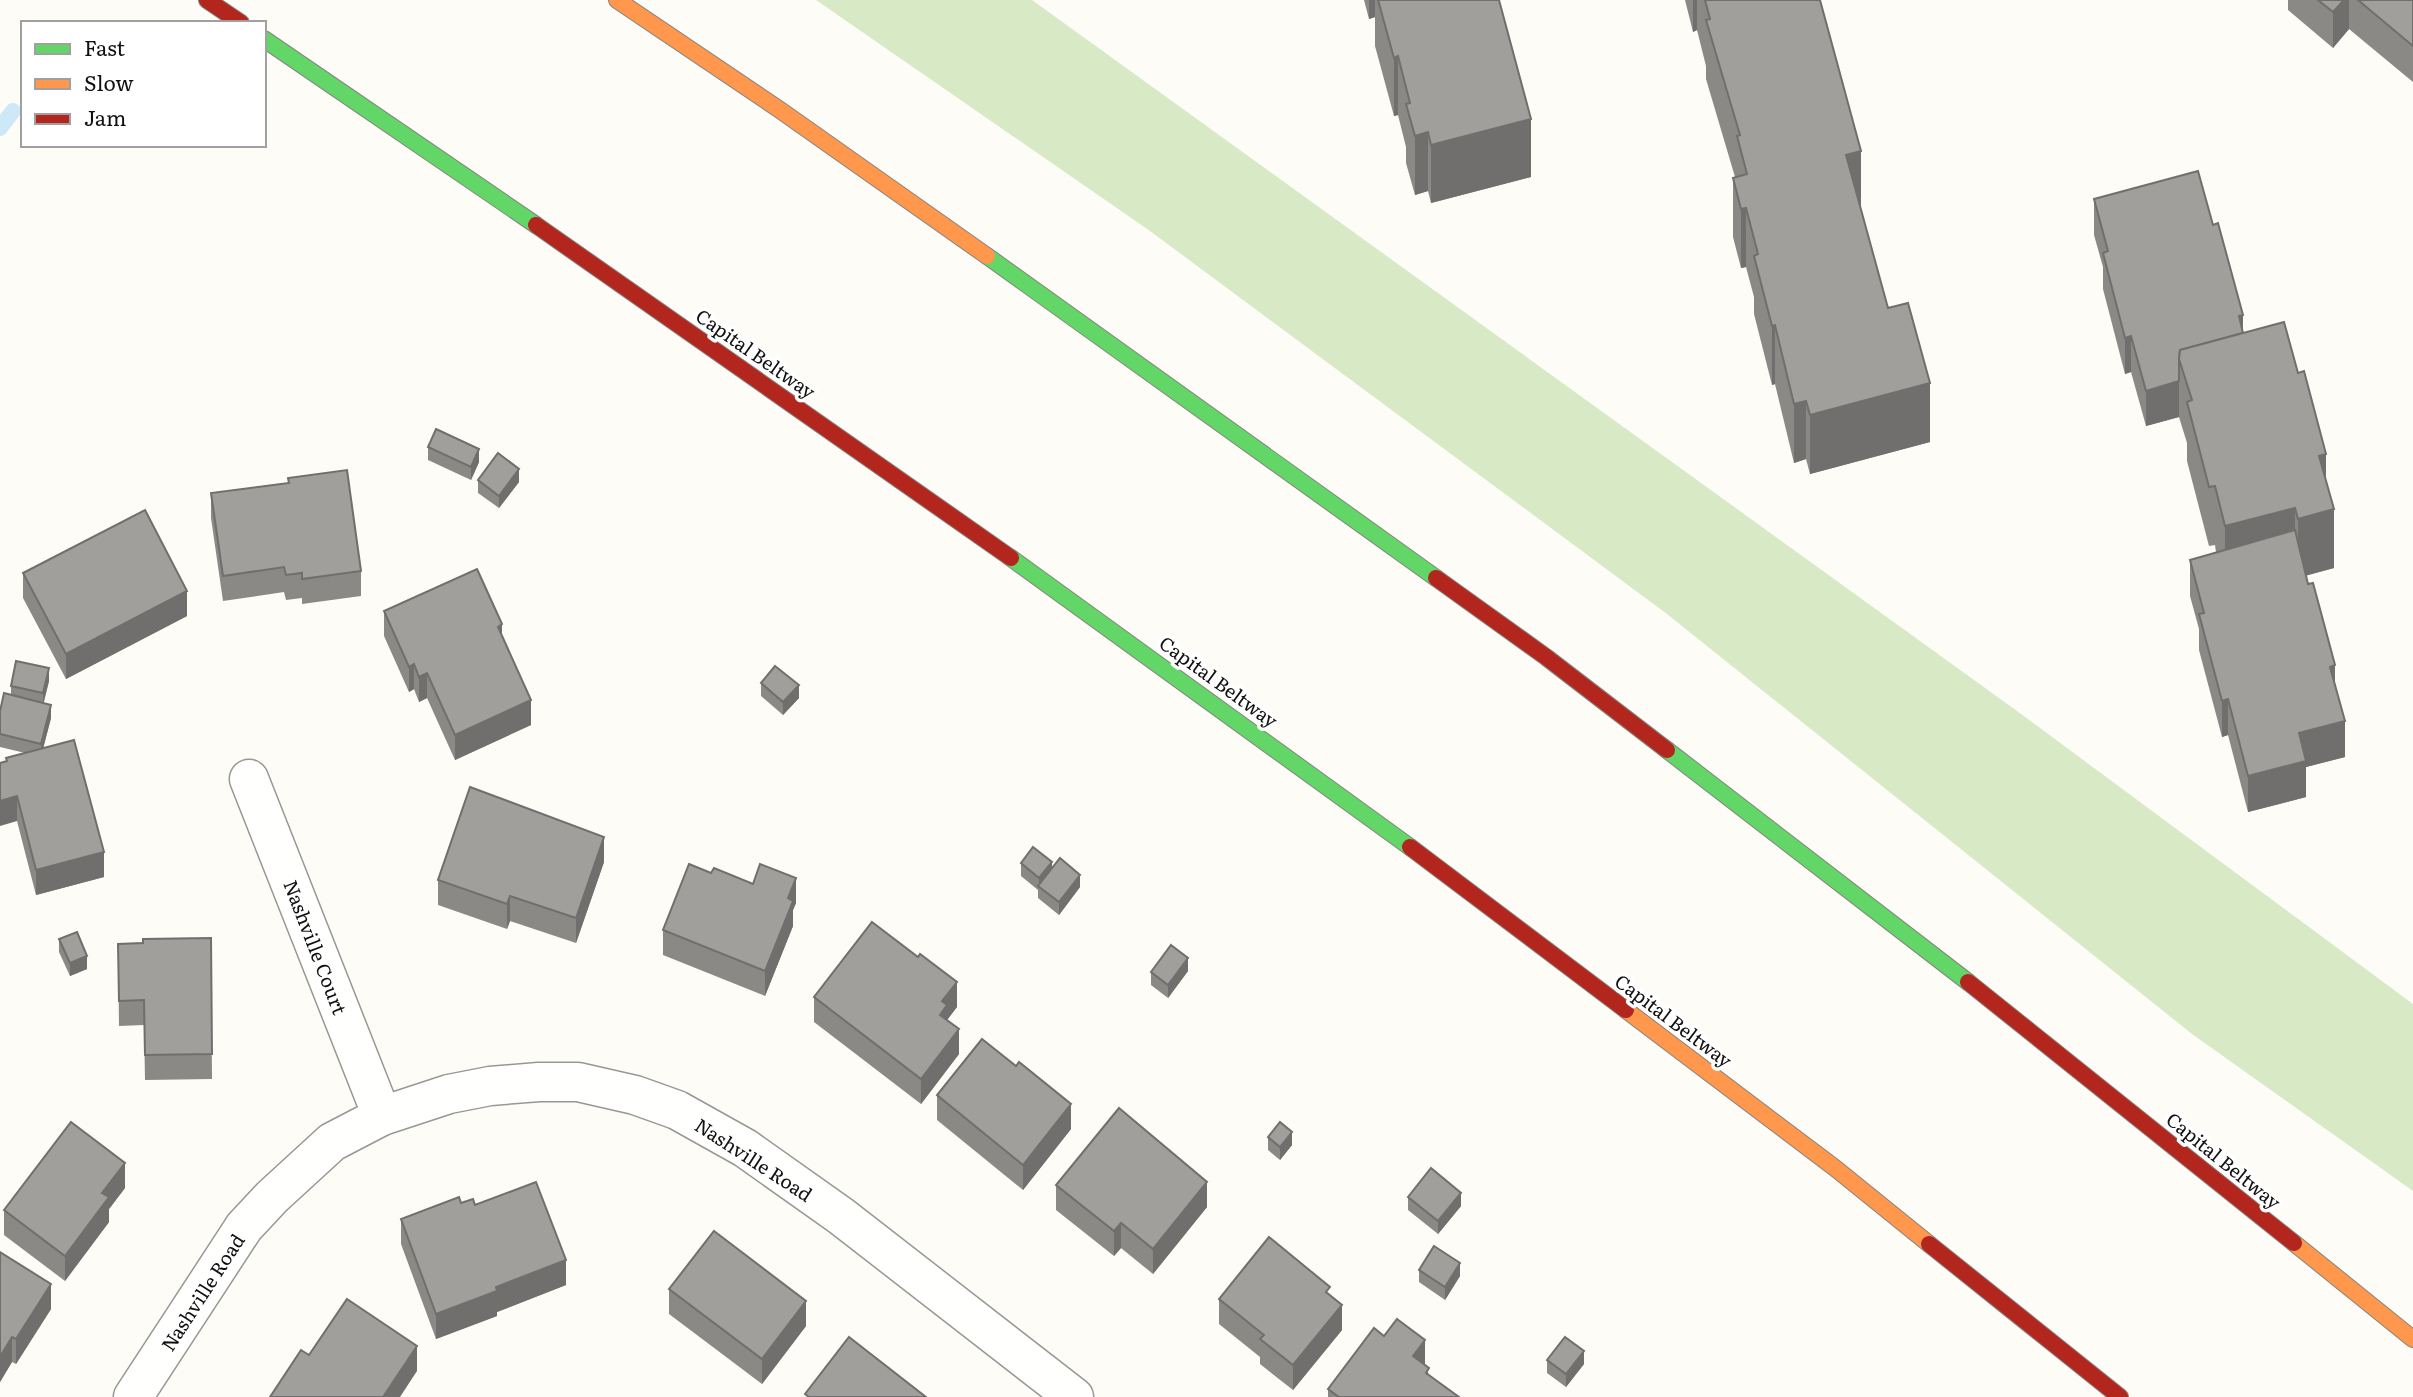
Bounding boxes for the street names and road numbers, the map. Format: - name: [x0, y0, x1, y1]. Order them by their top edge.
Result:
- street label: Capital Beltway: [690, 301, 822, 405]
- street label: Capital Beltway: [1154, 628, 1284, 734]
- street label: Nashville Court: [277, 876, 355, 1019]
- street label: Capital Beltway: [1610, 967, 1739, 1073]
- street label: Capital Beltway: [2161, 1105, 2287, 1215]
- street label: Nashville Road: [690, 1110, 819, 1208]
- street label: Nashville Road: [153, 1227, 251, 1356]

